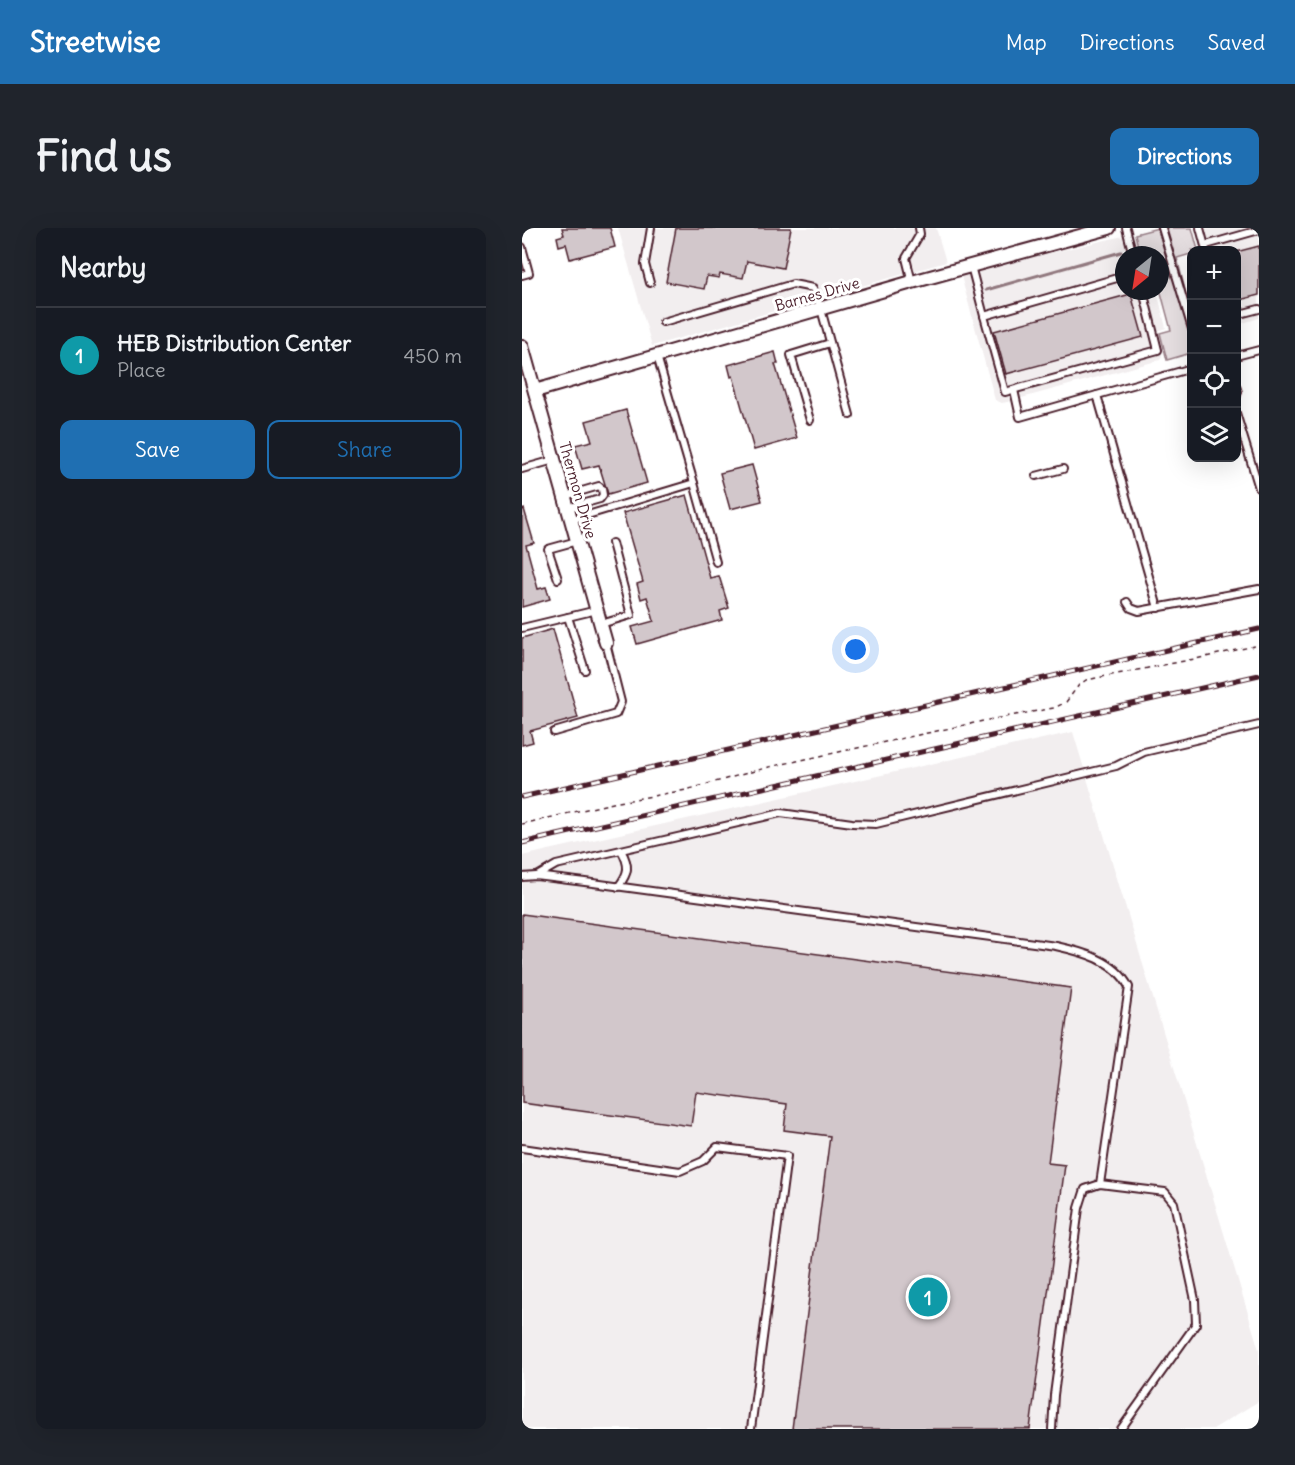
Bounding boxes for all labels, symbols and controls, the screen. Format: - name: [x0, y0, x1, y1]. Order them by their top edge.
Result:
- text: Streetwise: [30, 24, 161, 60]
- text: Map: [1006, 29, 1047, 56]
- text: Directions: [1080, 29, 1174, 56]
- text: Saved: [1207, 29, 1265, 56]
- button: Directions: [1110, 128, 1259, 185]
- text: Find us: [36, 130, 172, 182]
- north arrow: [1115, 246, 1169, 300]
- map controls: [1187, 246, 1241, 462]
- button: +: [1187, 246, 1241, 300]
- text: Nearby: [60, 251, 146, 284]
- street label: Barnes Drive: [772, 273, 862, 315]
- button: −: [1187, 300, 1241, 354]
- text: HEB Distribution Center: [117, 329, 351, 357]
- text: 1: [76, 343, 83, 368]
- text: 450 m: [403, 343, 462, 368]
- button: locate: [1187, 354, 1241, 408]
- text: Place: [117, 357, 165, 382]
- button: layers: [1187, 408, 1241, 462]
- button: Save: [60, 420, 255, 479]
- button: Share: [267, 420, 462, 479]
- street label: Thermon Drive: [555, 439, 601, 541]
- your location: [841, 635, 870, 664]
- pin: 1: [908, 1274, 948, 1320]

